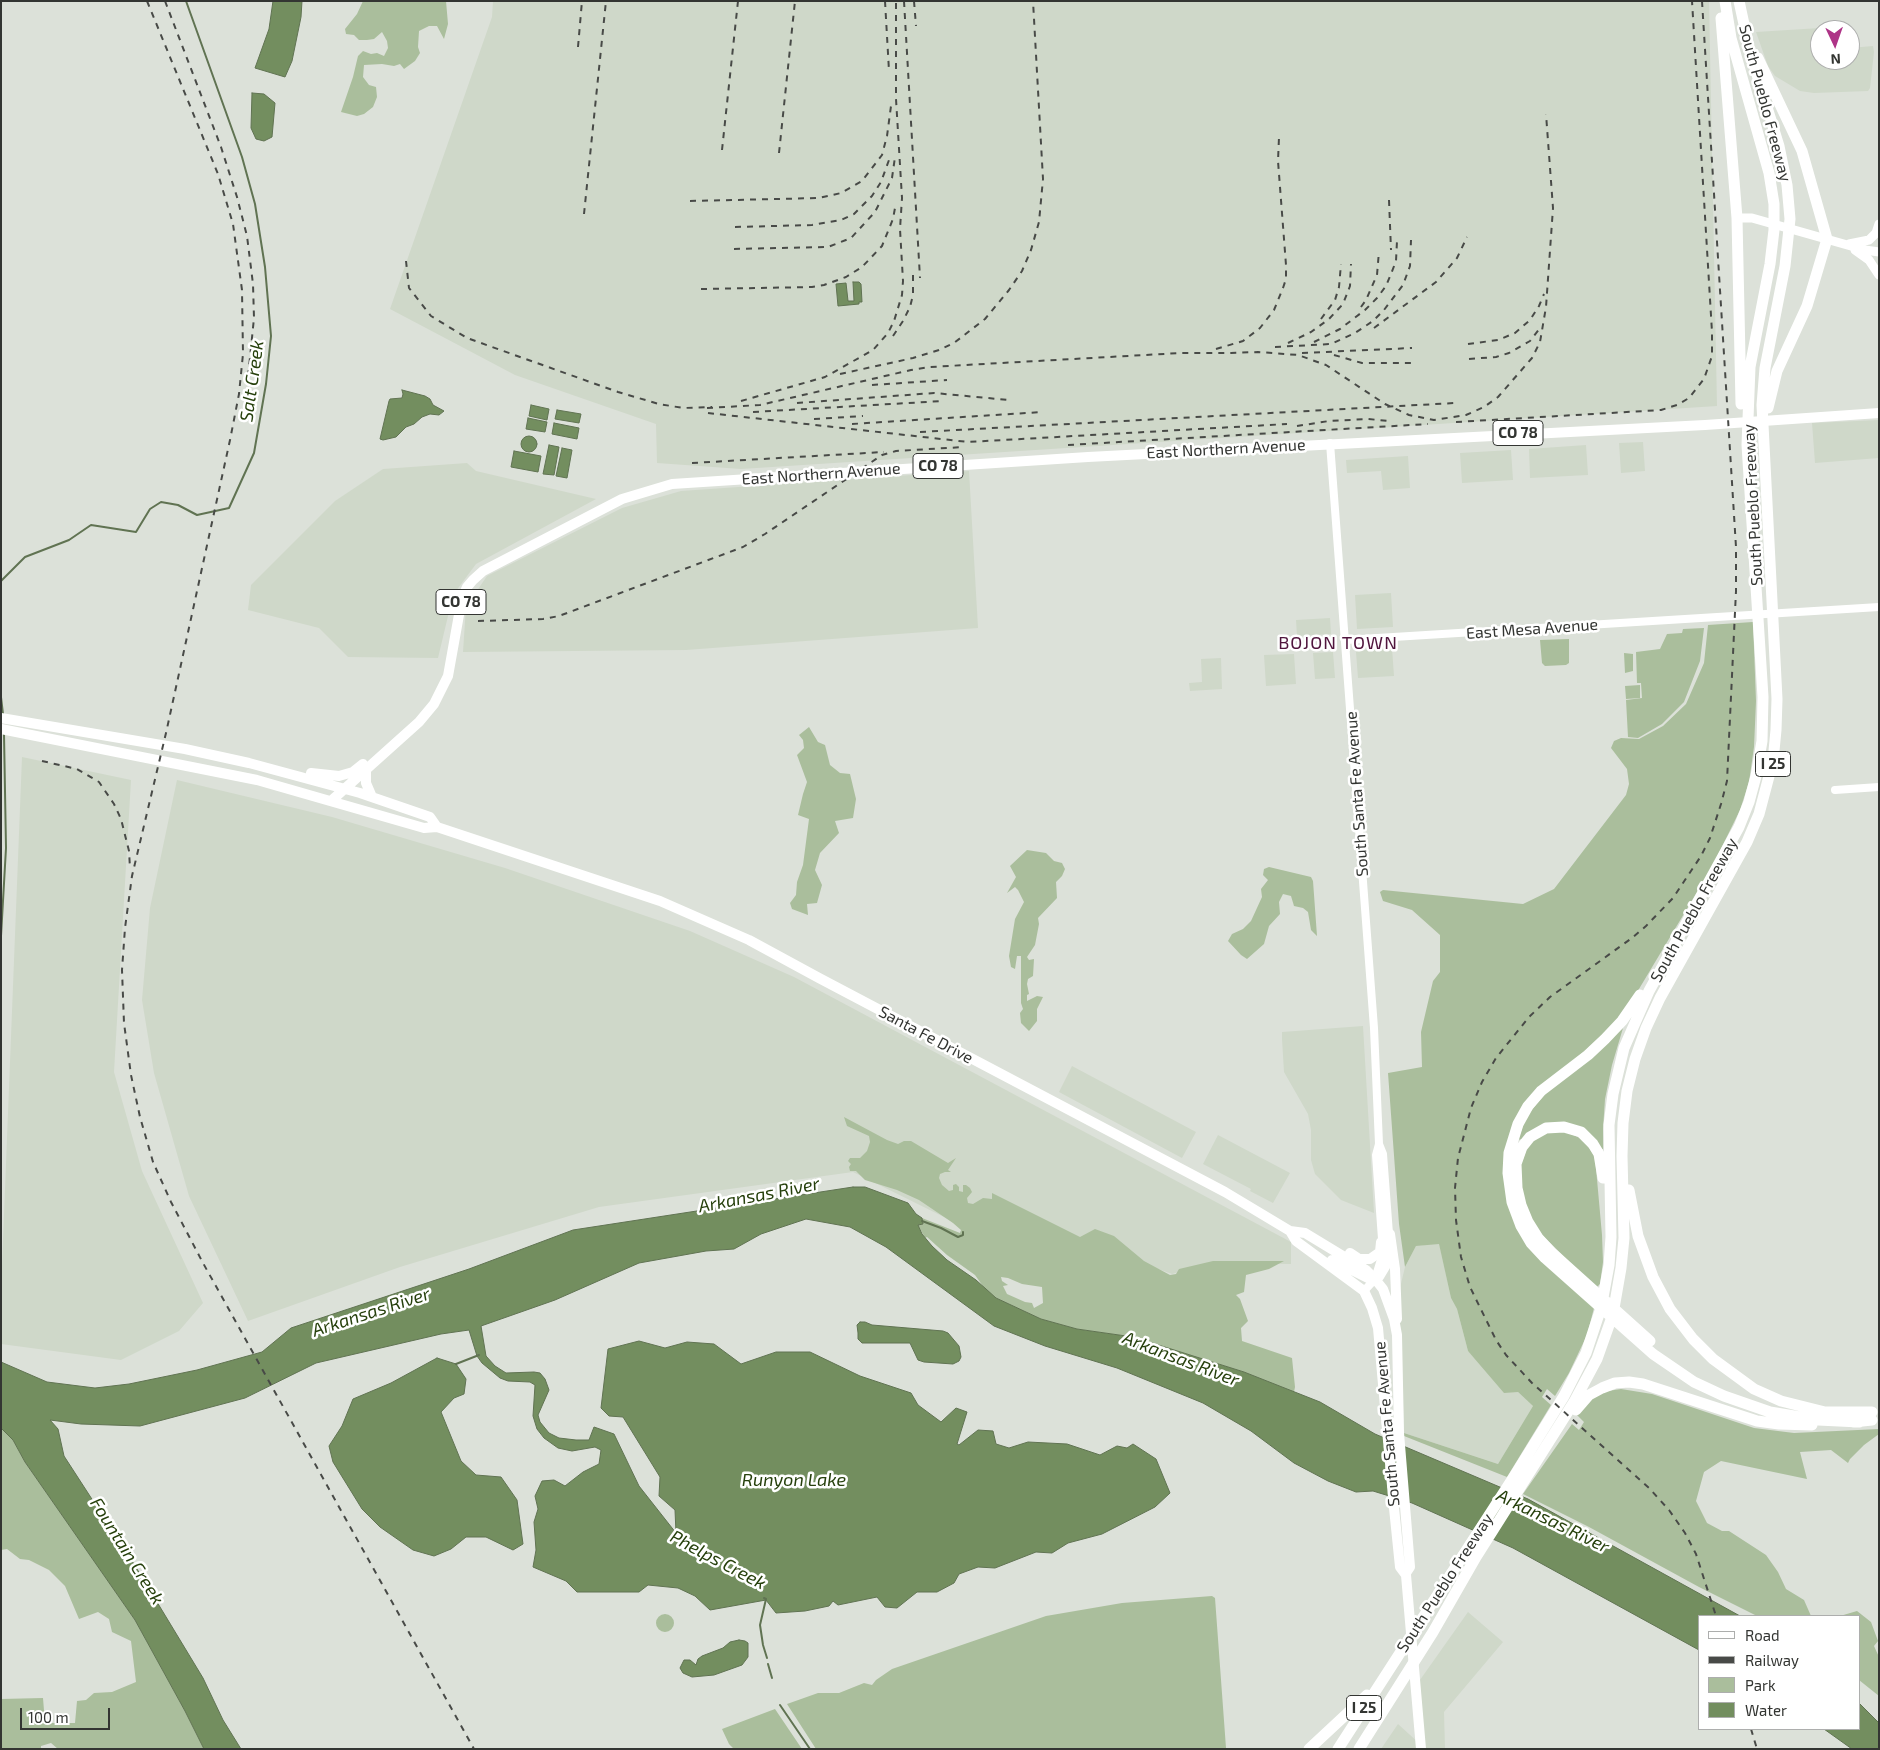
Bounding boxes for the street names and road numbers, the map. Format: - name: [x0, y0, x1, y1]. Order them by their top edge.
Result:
- street label: South Pueblo Freeway: [1735, 22, 1795, 184]
- road number: CO 78: [1493, 420, 1543, 446]
- street label: South Pueblo Freeway: [1739, 424, 1767, 586]
- street label: East Northern Avenue: [1146, 435, 1306, 463]
- road number: CO 78: [913, 454, 963, 478]
- street label: East Northern Avenue: [741, 459, 901, 489]
- road number: CO 78: [436, 590, 486, 614]
- street label: East Mesa Avenue: [1465, 615, 1599, 643]
- street label: South Santa Fe Avenue: [1342, 711, 1372, 877]
- road number: I 25: [1756, 752, 1790, 776]
- street label: South Pueblo Freeway: [1646, 835, 1742, 985]
- street label: Santa Fe Drive: [876, 1002, 976, 1068]
- street label: South Santa Fe Avenue: [1370, 1341, 1404, 1507]
- street label: South Pueblo Freeway: [1393, 1510, 1497, 1656]
- road number: I 25: [1346, 1696, 1382, 1720]

